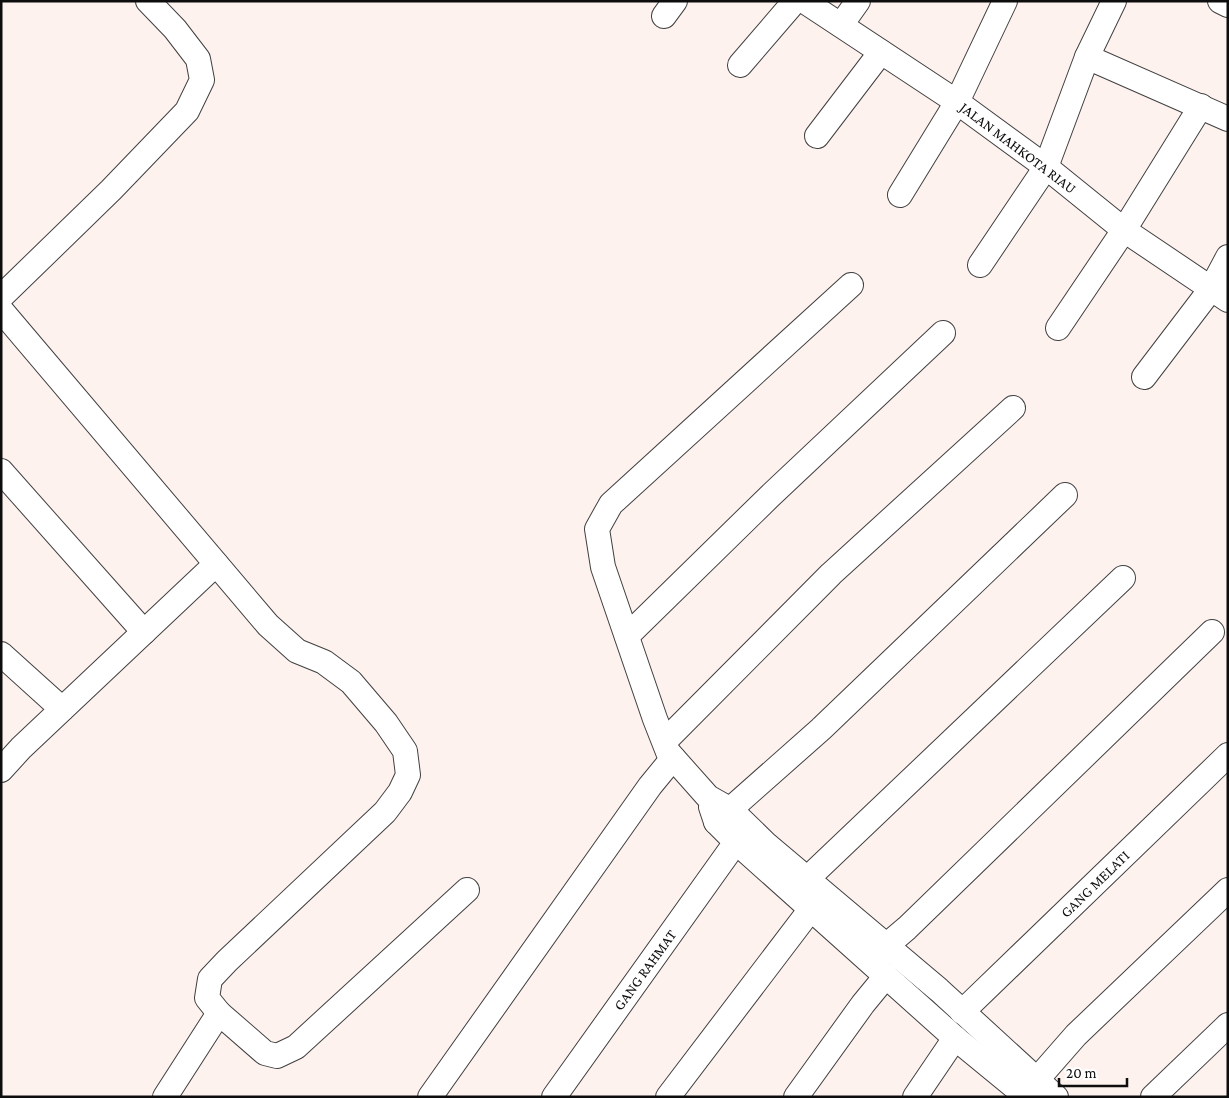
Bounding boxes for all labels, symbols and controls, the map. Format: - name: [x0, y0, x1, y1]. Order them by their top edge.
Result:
- street label: JALAN MAHKOTA RIAU: [955, 98, 1079, 198]
- street label: GANG MELATI: [1057, 847, 1133, 921]
- street label: GANG RAHMAT: [611, 927, 679, 1013]
- scale bar: [1059, 1056, 1126, 1088]
- text: 20 m: [1066, 1065, 1097, 1081]

